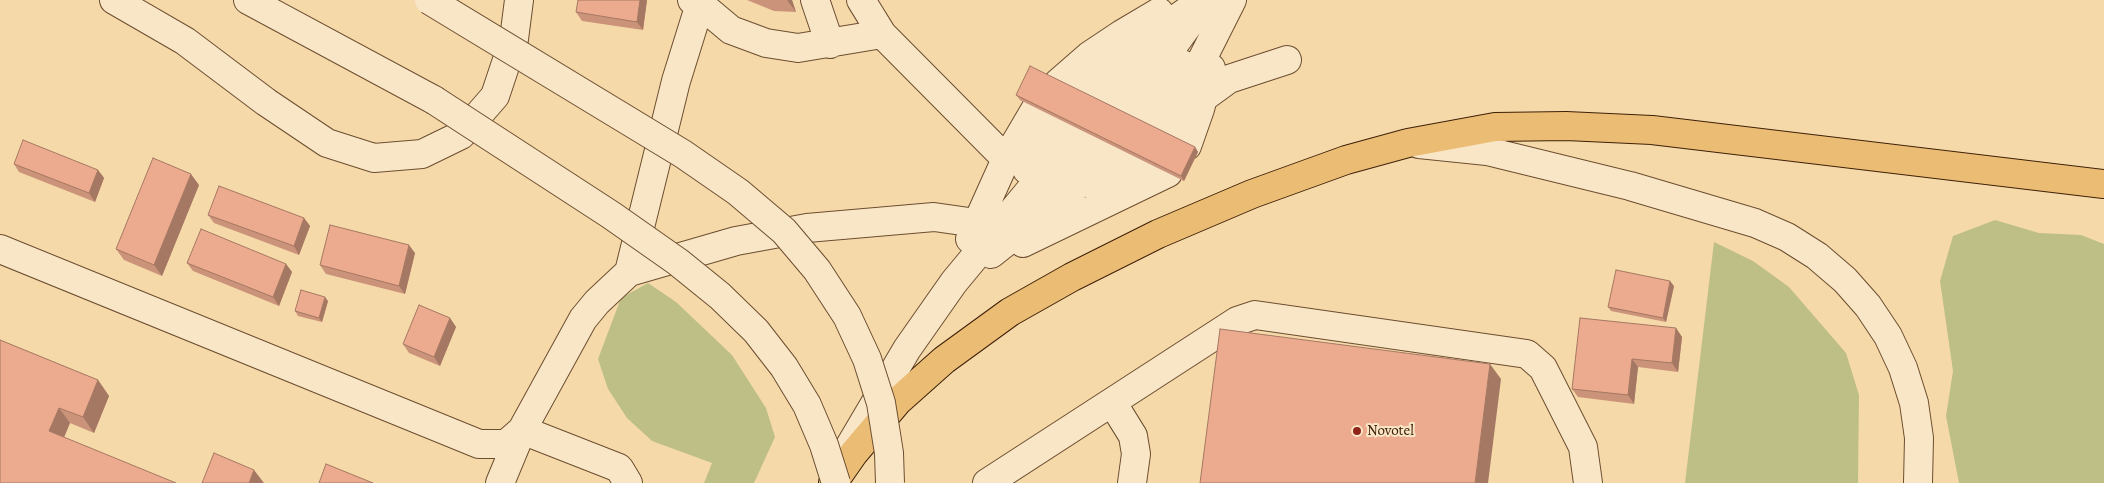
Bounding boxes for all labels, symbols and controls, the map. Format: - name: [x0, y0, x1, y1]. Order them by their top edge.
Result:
- place label: Novotel: [1367, 422, 1414, 440]
- marker: Novotel: [1351, 425, 1363, 437]

